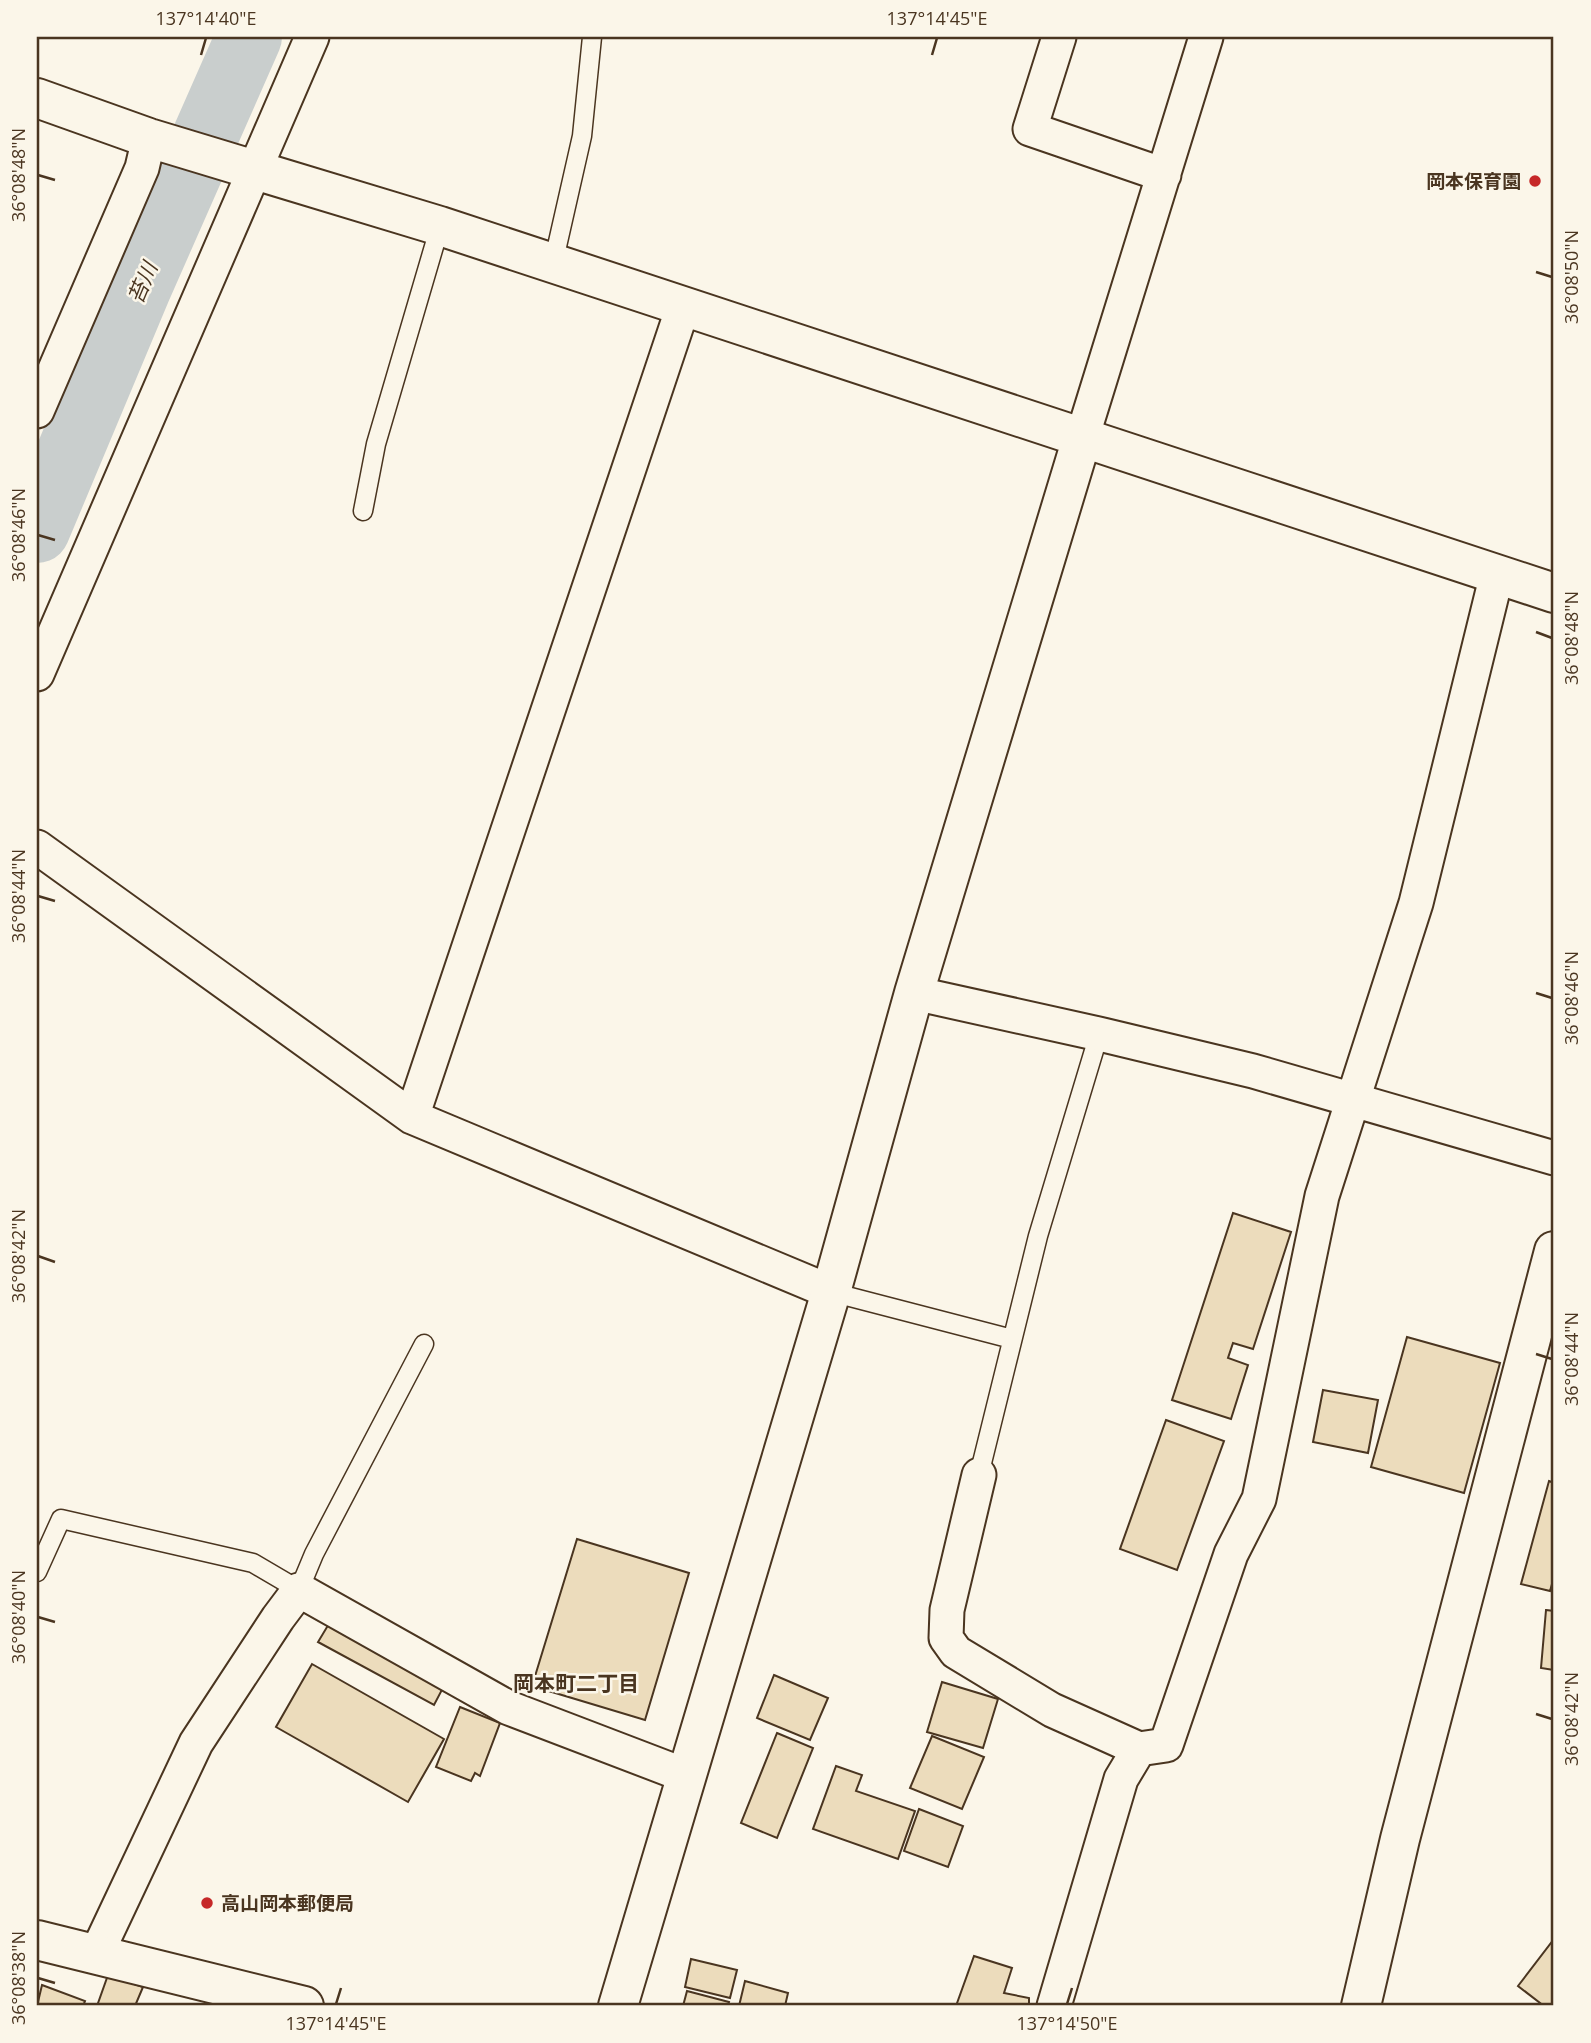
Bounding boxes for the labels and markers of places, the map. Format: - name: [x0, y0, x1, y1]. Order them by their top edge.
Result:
- place label: 岡本保育園: [1426, 168, 1521, 194]
- marker: 岡本保育園: [1527, 173, 1543, 189]
- place label: 高山岡本郵便局: [221, 1890, 354, 1916]
- marker: 高山岡本郵便局: [199, 1895, 215, 1911]

